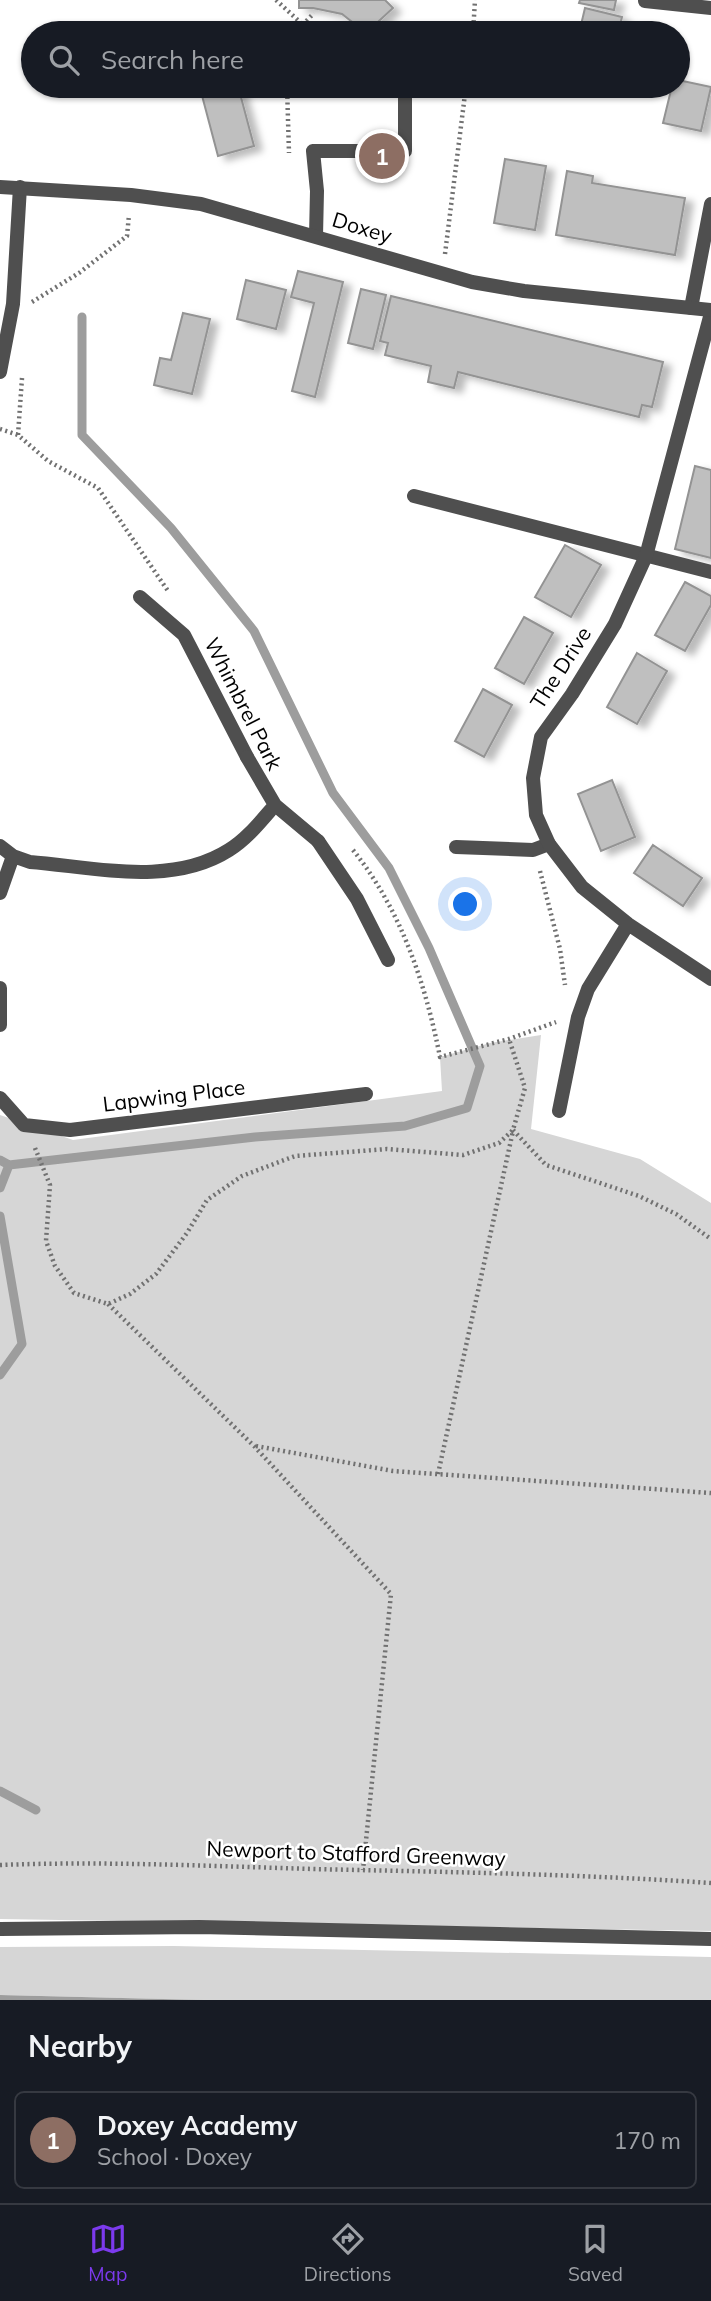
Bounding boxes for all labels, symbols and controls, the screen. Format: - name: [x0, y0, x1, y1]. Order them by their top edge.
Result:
- search box: [21, 21, 690, 98]
- icon: search: [45, 41, 83, 79]
- text: Search here: [101, 43, 244, 76]
- pin: 1: [359, 130, 405, 182]
- street label: Doxey: [329, 206, 395, 248]
- street label: The Drive: [524, 622, 596, 713]
- street label: Whimbrel Park: [199, 633, 289, 774]
- your location: [448, 887, 482, 921]
- street label: Lapwing Place: [101, 1073, 246, 1117]
- street label: Newport to Stafford Greenway: [206, 1835, 506, 1871]
- text: Nearby: [28, 2027, 132, 2065]
- text: Doxey Academy: [97, 2109, 297, 2142]
- text: 1: [46, 2126, 60, 2155]
- text: 170 m: [613, 2126, 681, 2155]
- text: School · Doxey: [97, 2142, 252, 2171]
- tab: Map: [88, 2220, 127, 2286]
- tab: Directions: [304, 2220, 392, 2286]
- tab: Saved: [568, 2220, 623, 2286]

